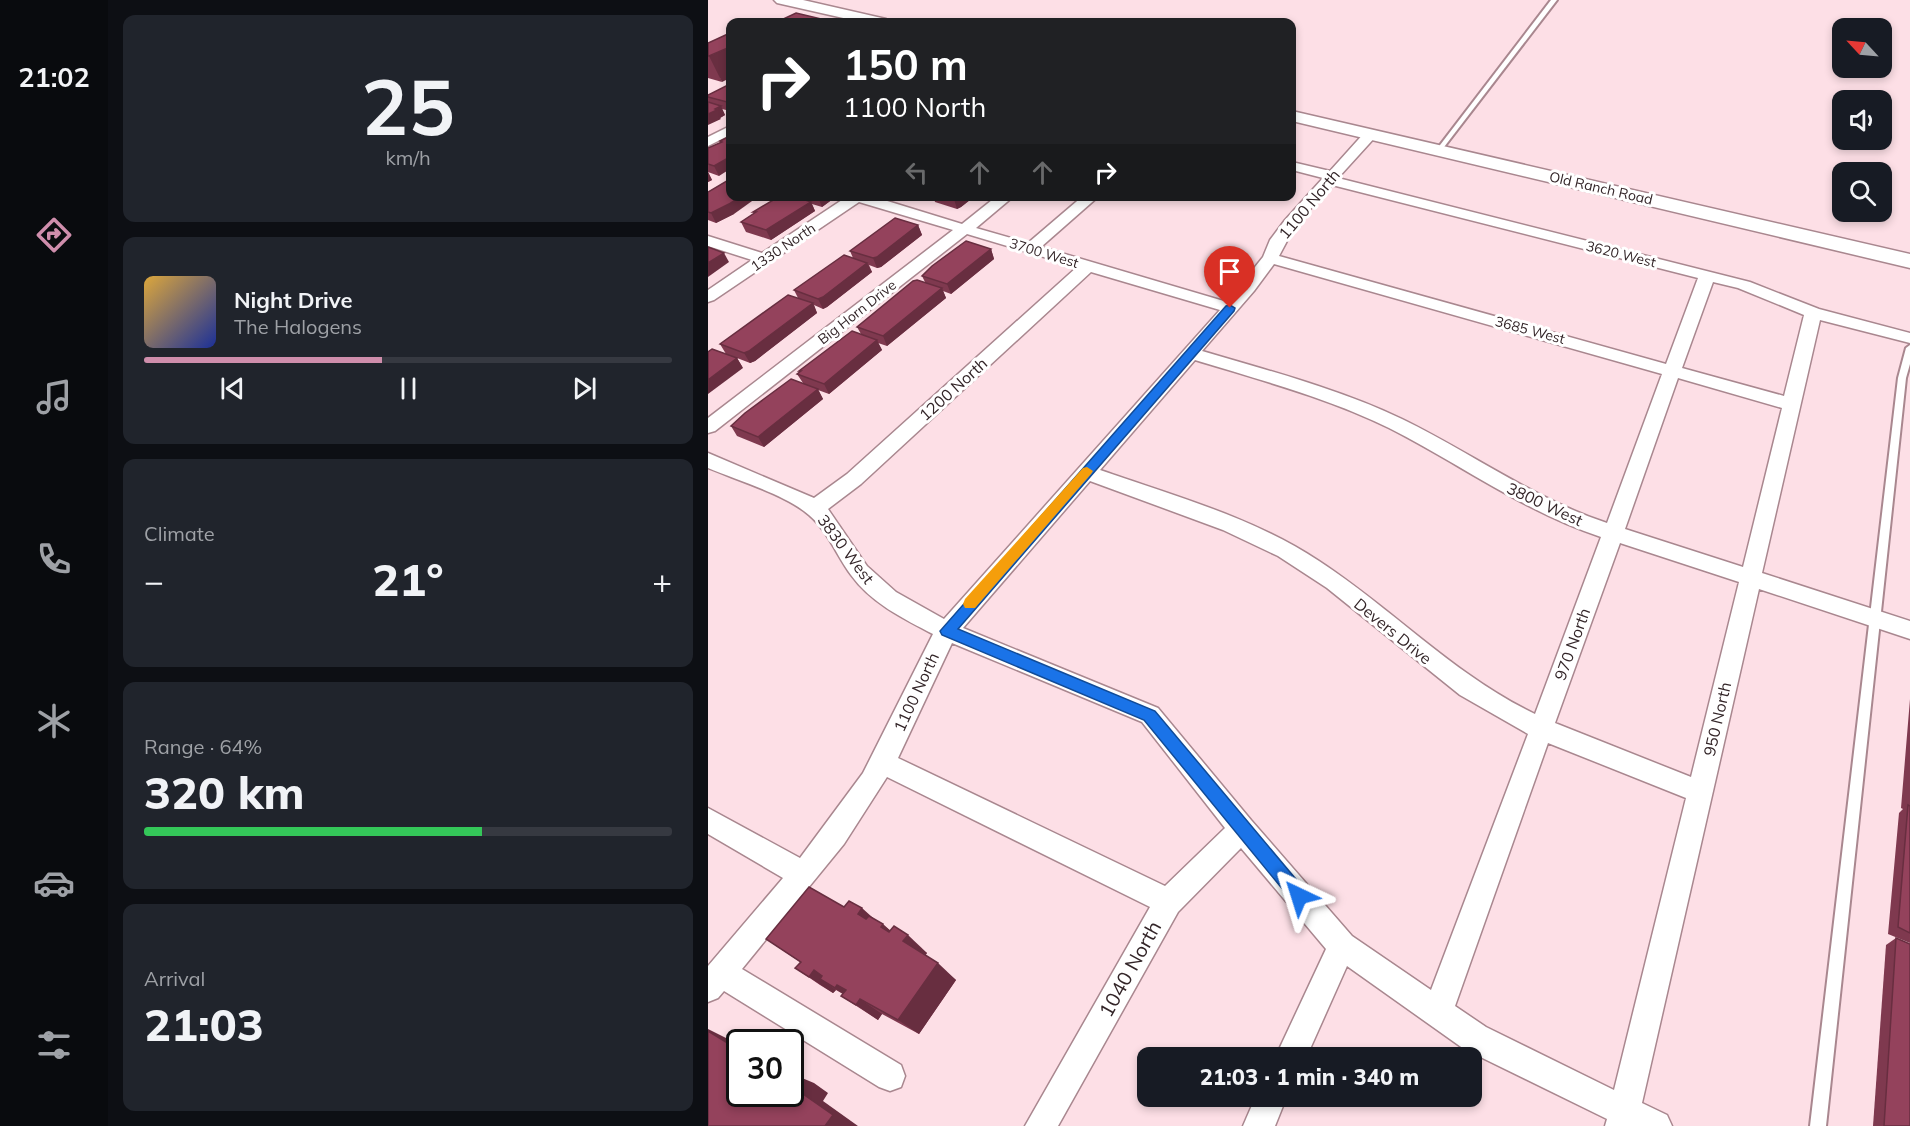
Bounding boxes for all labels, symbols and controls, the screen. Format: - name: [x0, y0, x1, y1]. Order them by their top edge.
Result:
- north arrow: [1832, 18, 1892, 78]
- map controls: [1832, 18, 1892, 222]
- text: 150 m: [843, 38, 968, 91]
- icon: right: [744, 42, 822, 120]
- text: 25: [361, 57, 455, 155]
- text: 21:02: [18, 60, 90, 94]
- text: 1100 North: [843, 90, 986, 124]
- button: sound: [1832, 90, 1892, 150]
- text: km/h: [385, 145, 431, 170]
- icon: left: [900, 156, 933, 189]
- icon: ahead: [963, 156, 996, 189]
- icon: ahead: [1026, 156, 1059, 189]
- icon: right: [1089, 156, 1122, 189]
- button: search: [1832, 162, 1892, 222]
- street label: 1100 North: [1274, 165, 1344, 243]
- street label: Old Ranch Road: [1548, 167, 1654, 209]
- icon: directions: [33, 214, 75, 256]
- street label: 1330 North: [747, 219, 819, 275]
- street label: 3700 West: [1007, 234, 1081, 272]
- street label: 3620 West: [1584, 237, 1658, 271]
- pin: [1204, 246, 1255, 308]
- icon: arrive: [1213, 255, 1246, 288]
- street label: Big Horn Drive: [814, 276, 900, 348]
- text: Night Drive: [234, 286, 353, 314]
- street label: 3685 West: [1493, 312, 1567, 348]
- text: The Halogens: [234, 314, 362, 339]
- street label: 1200 North: [915, 353, 991, 425]
- icon: previous: [216, 372, 249, 405]
- icon: pause: [392, 372, 425, 405]
- icon: next: [568, 372, 601, 405]
- icon: music: [33, 376, 75, 418]
- street label: 3800 West: [1504, 478, 1587, 530]
- street label: 3830 West: [813, 510, 879, 588]
- text: Climate: [144, 521, 215, 546]
- icon: phone: [33, 538, 75, 580]
- text: 21°: [372, 551, 444, 607]
- text: −: [144, 560, 164, 601]
- text: +: [652, 560, 672, 601]
- street label: Devers Drive: [1350, 594, 1436, 668]
- street label: 970 North: [1550, 605, 1594, 683]
- street label: 1100 North: [889, 649, 943, 735]
- street label: 950 North: [1699, 680, 1735, 758]
- icon: climate: [33, 700, 75, 742]
- text: Range · 64%: [144, 734, 262, 759]
- text: 320 km: [144, 764, 305, 820]
- icon: car: [33, 862, 75, 904]
- position arrow: [1267, 864, 1331, 928]
- street label: 1040 North: [1093, 916, 1166, 1021]
- text: Arrival: [144, 966, 205, 991]
- text: 21:03: [144, 996, 264, 1052]
- icon: filters: [33, 1024, 75, 1066]
- speed limit sign: 30: [726, 1029, 804, 1107]
- text: 21:03 · 1 min · 340 m: [1200, 1063, 1419, 1091]

